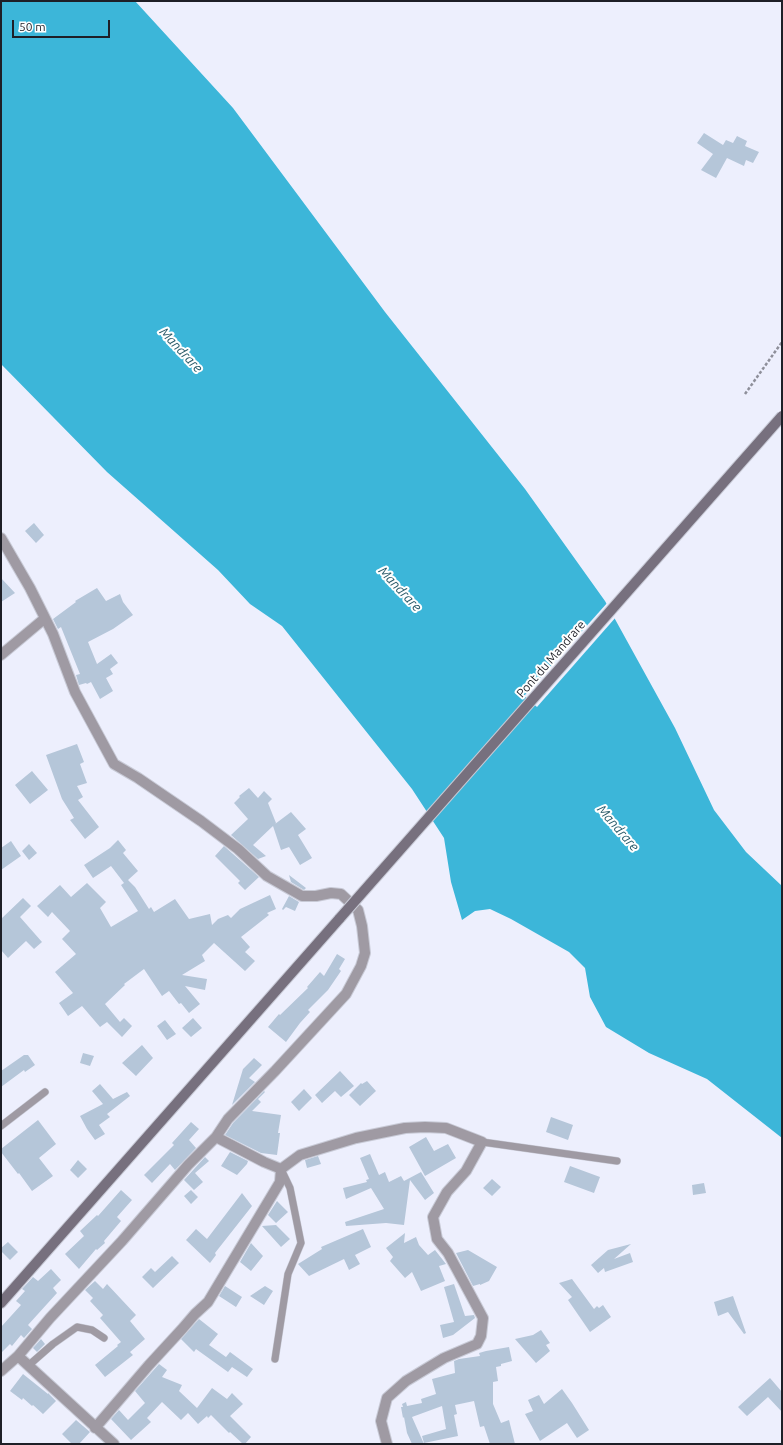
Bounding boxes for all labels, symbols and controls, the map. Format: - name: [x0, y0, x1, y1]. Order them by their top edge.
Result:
- scale bar: [14, 12, 112, 38]
- text: 50 m: [19, 20, 46, 33]
- water label: Mandrare: [156, 324, 206, 376]
- water label: Mandrare: [375, 563, 425, 615]
- street label: Pont du Mandrare: [514, 618, 588, 700]
- water label: Mandrare: [594, 802, 642, 854]

